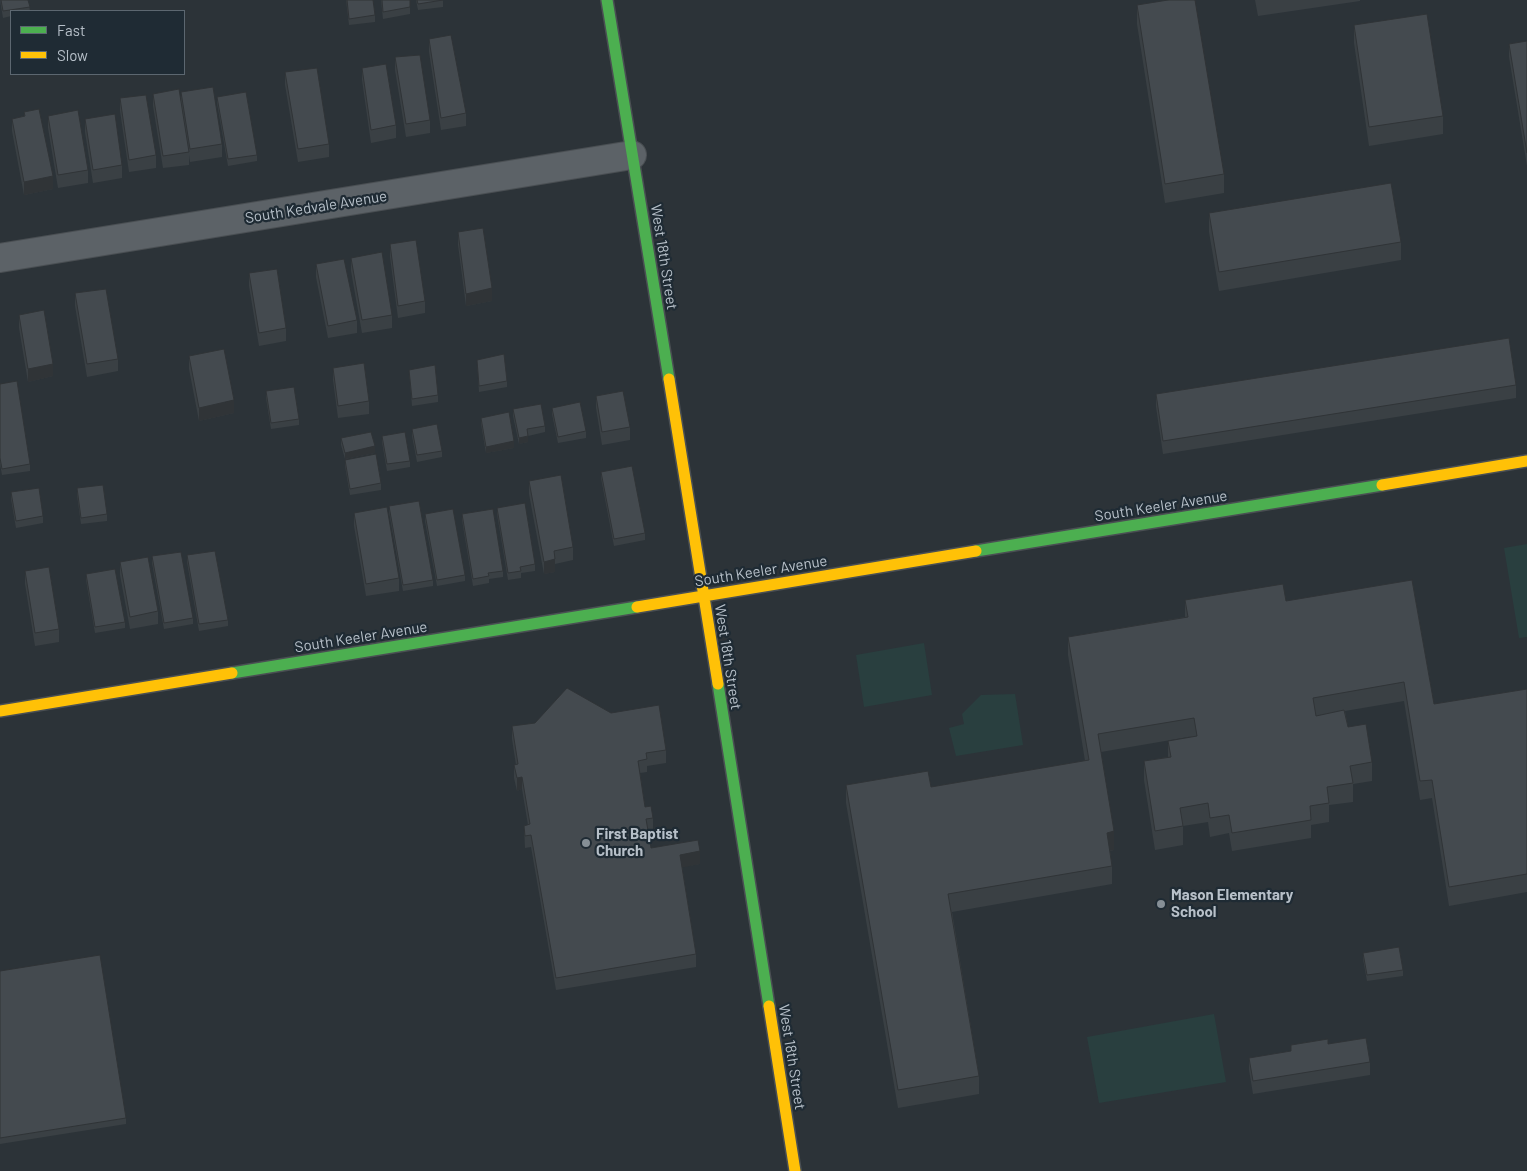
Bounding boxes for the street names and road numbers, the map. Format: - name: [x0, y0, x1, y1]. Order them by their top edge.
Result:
- street label: South Kedvale Avenue: [244, 187, 388, 227]
- street label: West 18th Street: [647, 203, 681, 311]
- street label: South Keeler Avenue: [1093, 487, 1229, 525]
- street label: South Keeler Avenue: [693, 552, 829, 590]
- street label: West 18th Street: [711, 603, 745, 711]
- street label: South Keeler Avenue: [293, 618, 429, 656]
- street label: West 18th Street: [775, 1003, 809, 1111]

